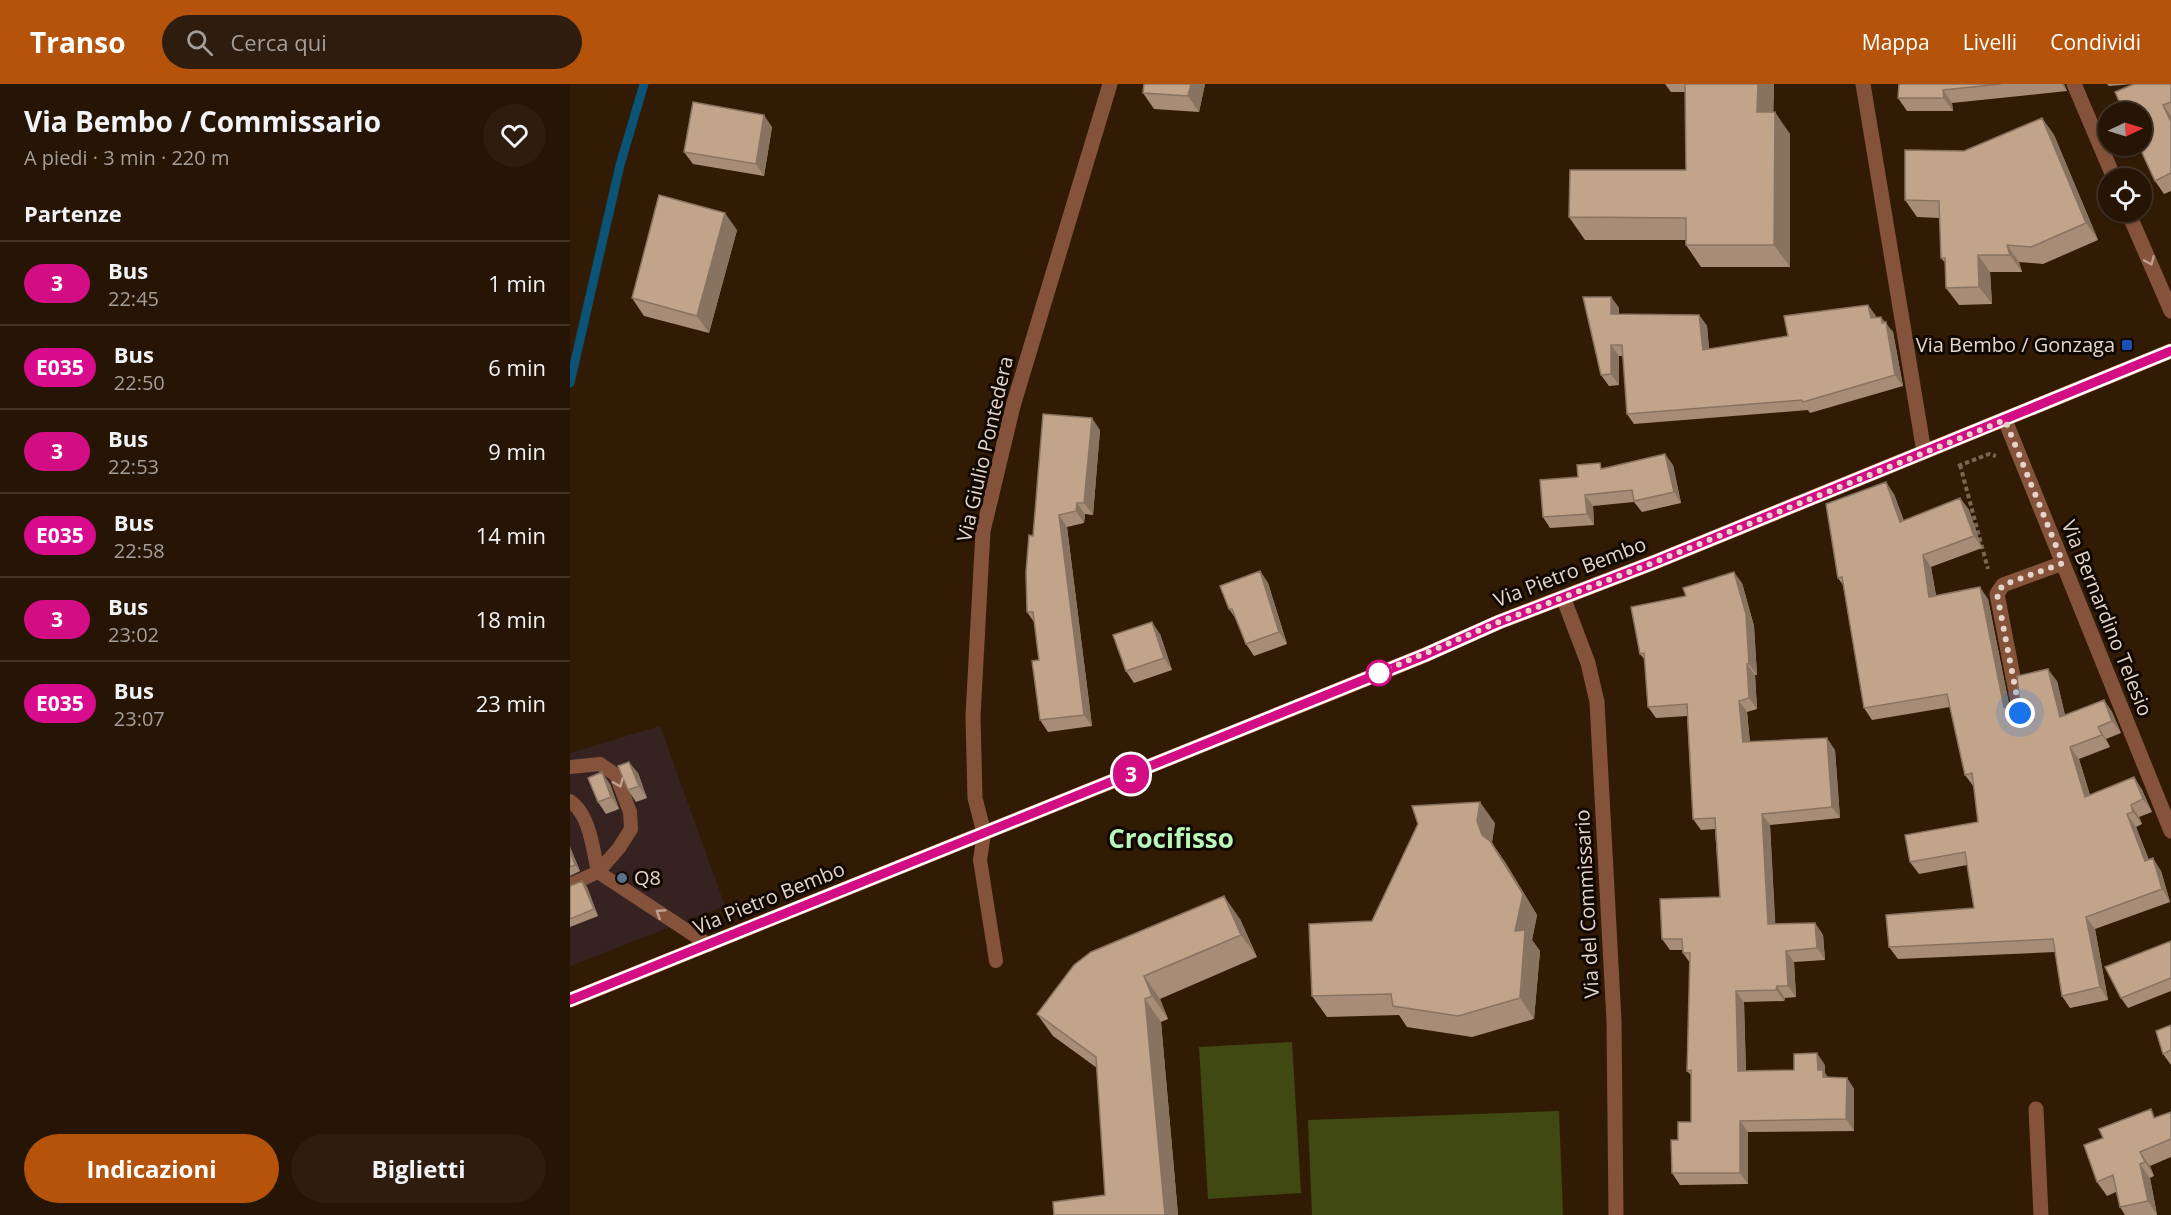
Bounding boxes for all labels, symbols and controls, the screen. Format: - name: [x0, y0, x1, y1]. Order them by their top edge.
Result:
- search box: [162, 15, 582, 69]
- text: Transo: [30, 23, 126, 61]
- icon: search: [183, 26, 216, 59]
- text: Cerca qui: [231, 27, 327, 57]
- text: Mappa: [1862, 28, 1930, 56]
- text: Livelli: [1963, 28, 2017, 56]
- text: Condividi: [2050, 28, 2141, 56]
- text: Via Bembo / Commissario: [24, 102, 381, 140]
- north arrow: [2098, 102, 2152, 156]
- map controls: [2098, 102, 2152, 222]
- button: heart: [483, 104, 546, 167]
- text: A piedi · 3 min · 220 m: [24, 144, 229, 171]
- button: locate: [2098, 168, 2152, 222]
- text: Partenze: [24, 198, 122, 228]
- text: Bus: [108, 255, 148, 285]
- one-way arrow: [2142, 255, 2154, 266]
- text: 1 min: [488, 268, 546, 298]
- text: 3: [51, 269, 63, 297]
- text: 22:45: [108, 285, 159, 312]
- place label: Via Bembo / Gonzaga: [1916, 331, 2115, 358]
- marker: Via Bembo / Gonzaga: [2120, 338, 2134, 352]
- text: Bus: [114, 339, 154, 369]
- text: 6 min: [488, 352, 546, 382]
- text: E035: [36, 353, 84, 381]
- street label: Via Giulio Pontedera: [950, 353, 1019, 544]
- text: 22:50: [114, 369, 165, 396]
- text: Bus: [108, 423, 148, 453]
- text: 9 min: [488, 436, 546, 466]
- text: 3: [51, 437, 63, 465]
- text: 22:53: [108, 453, 159, 480]
- text: Bus: [114, 507, 154, 537]
- street label: Via Bernardino Telesio: [2056, 516, 2159, 720]
- text: 14 min: [476, 520, 546, 550]
- text: E035: [36, 521, 84, 549]
- street label: Via Pietro Bembo: [1490, 530, 1650, 613]
- text: 22:58: [114, 537, 165, 564]
- text: Bus: [108, 591, 148, 621]
- text: 18 min: [476, 604, 546, 634]
- text: 3: [51, 605, 63, 633]
- text: 23:02: [108, 621, 159, 648]
- unlabelled marker: [1366, 660, 1392, 686]
- text: Bus: [114, 675, 154, 705]
- text: 23 min: [476, 688, 546, 718]
- text: E035: [36, 689, 84, 717]
- your location: [2005, 698, 2035, 728]
- text: 23:07: [114, 705, 165, 732]
- line badge: 3: [1112, 754, 1150, 794]
- text: 3: [1125, 760, 1137, 788]
- one-way arrow: [612, 777, 624, 788]
- street label: Via del Commissario: [1568, 809, 1605, 999]
- district label: Crocifisso: [1108, 820, 1234, 856]
- street label: Via Pietro Bembo: [689, 855, 849, 940]
- place label: Q8: [634, 864, 661, 891]
- marker: Q8: [615, 871, 629, 885]
- one-way arrow: [655, 909, 666, 920]
- button: Indicazioni: [24, 1134, 279, 1203]
- button: Biglietti: [291, 1134, 546, 1203]

